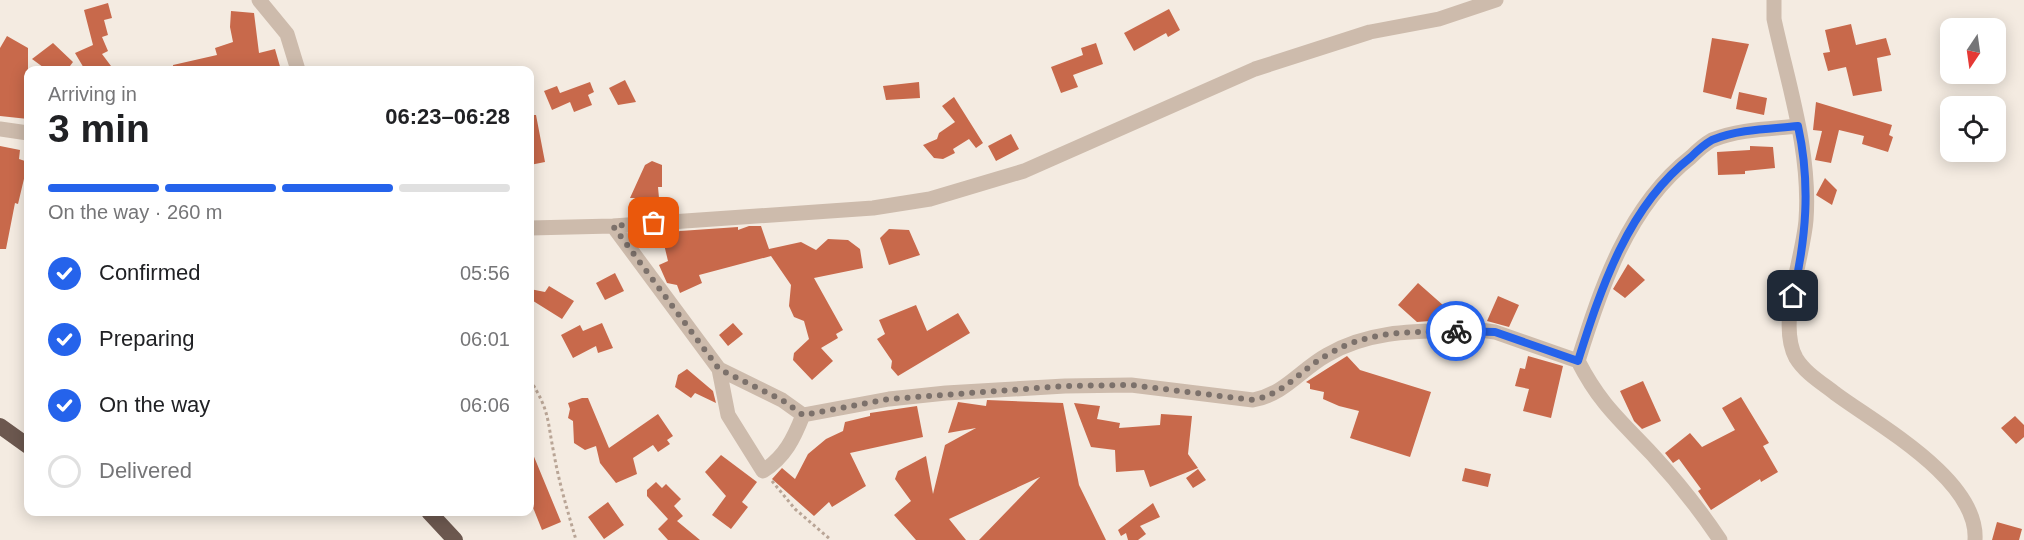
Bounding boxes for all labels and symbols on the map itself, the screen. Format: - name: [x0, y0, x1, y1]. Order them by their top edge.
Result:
- north arrow: [1940, 18, 2006, 84]
- pin: [628, 197, 679, 248]
- pin: [1767, 270, 1818, 321]
- courier: [1426, 301, 1486, 361]

